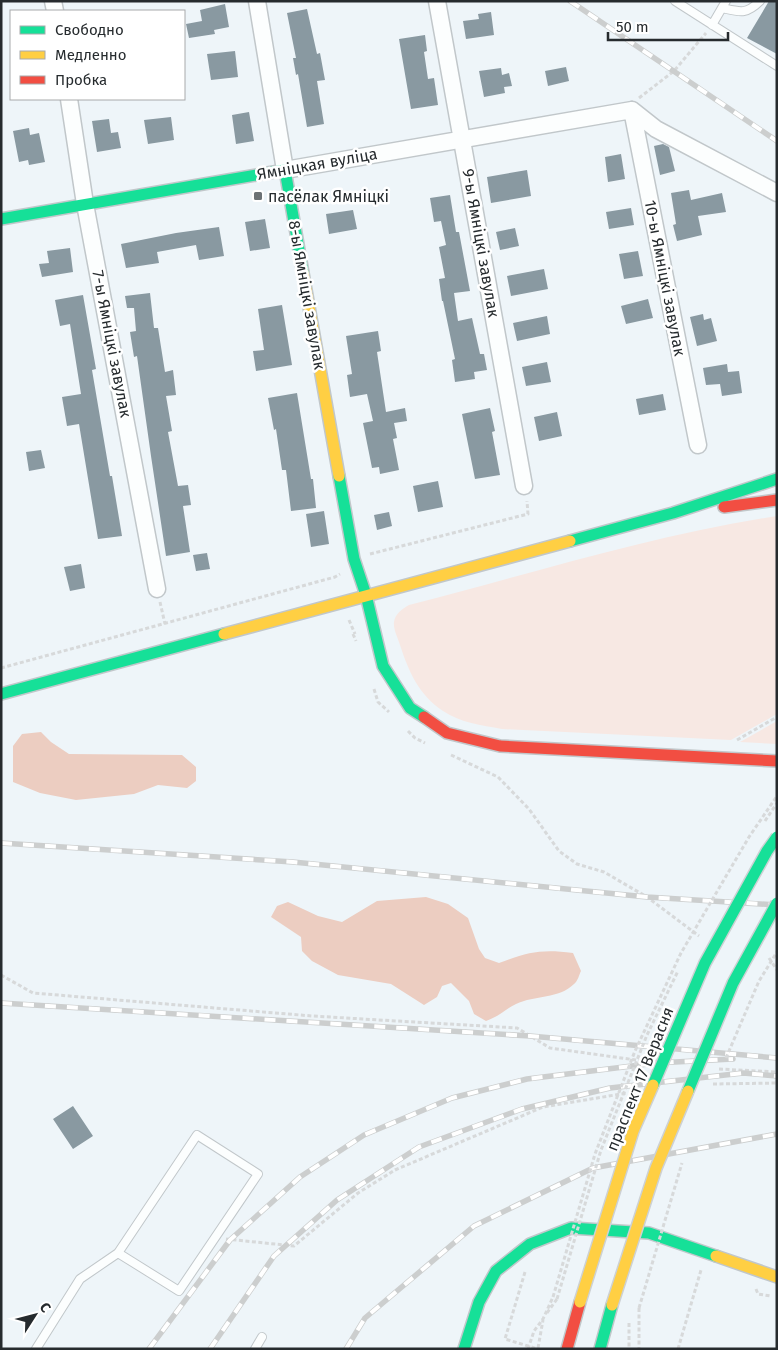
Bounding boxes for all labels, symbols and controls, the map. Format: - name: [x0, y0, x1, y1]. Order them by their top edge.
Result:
- legend: [10, 10, 185, 100]
- scale bar: [608, 10, 728, 42]
- text: 50 m: [616, 18, 649, 36]
- text: Свободно: [55, 21, 124, 39]
- text: Медленно: [55, 46, 127, 64]
- text: Пробка: [55, 71, 107, 89]
- street label: Ямніцкая вуліца: [255, 144, 379, 184]
- street label: 9-ы Ямніцкі завулак: [459, 167, 504, 320]
- place label: пасёлак Ямніцкі: [268, 187, 389, 206]
- marker: пасёлак Ямніцкі: [252, 190, 264, 202]
- street label: 10-ы Ямніцкі завулак: [641, 198, 690, 358]
- street label: 8-ы Ямніцкі завулак: [285, 219, 330, 372]
- street label: 7-ы Ямніцкі завулак: [88, 269, 136, 420]
- street label: праспект 17 Верасня: [602, 1004, 678, 1154]
- north arrow: [10, 1290, 60, 1340]
- text: С: [36, 1299, 54, 1316]

